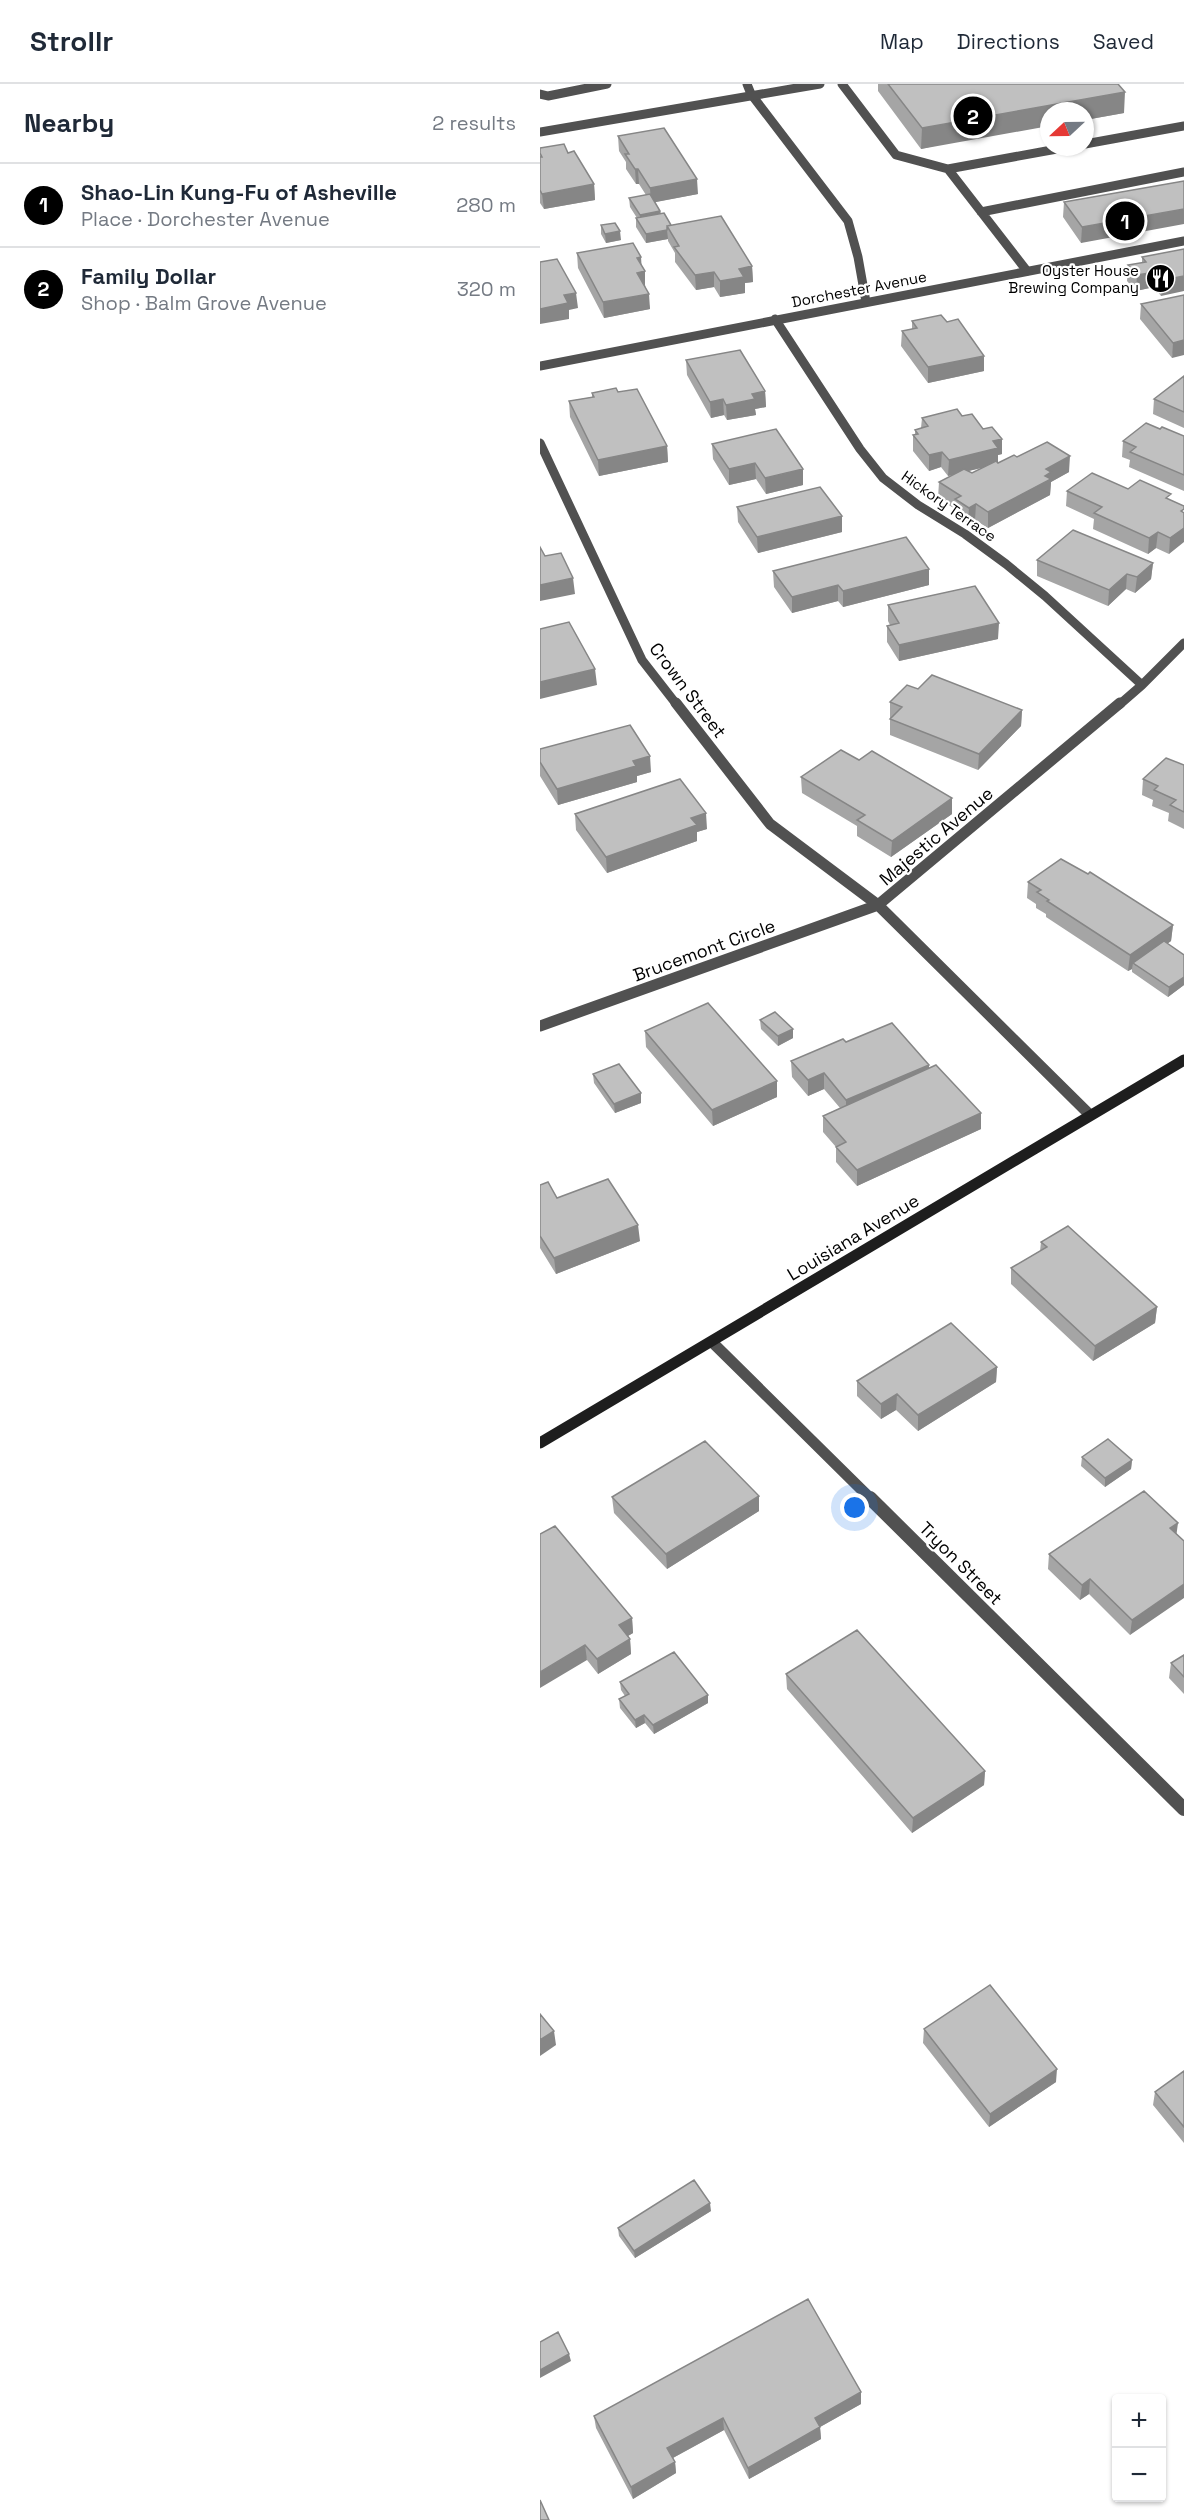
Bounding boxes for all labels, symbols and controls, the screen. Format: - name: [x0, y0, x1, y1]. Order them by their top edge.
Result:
- text: Strollr: [30, 23, 113, 59]
- text: Map: [880, 28, 924, 55]
- text: Directions: [957, 28, 1060, 55]
- text: Saved: [1093, 28, 1154, 55]
- pin: 2: [954, 93, 992, 138]
- north arrow: [1040, 102, 1094, 156]
- text: Nearby: [24, 106, 114, 140]
- text: 2 results: [432, 110, 516, 136]
- text: Shao-Lin Kung-Fu of Asheville: [81, 178, 397, 206]
- text: 1: [39, 192, 48, 218]
- text: 280 m: [456, 192, 516, 218]
- pin: 1: [1106, 198, 1144, 244]
- text: Place · Dorchester Avenue: [81, 206, 330, 232]
- place label: Oyster House Brewing Company: [1008, 261, 1139, 297]
- text: Family Dollar: [81, 262, 216, 290]
- restaurant icon: Oyster House Brewing Company: [1144, 263, 1176, 295]
- street label: Dorchester Avenue: [790, 267, 928, 311]
- text: 2: [38, 276, 49, 302]
- text: 320 m: [457, 276, 516, 302]
- text: Shop · Balm Grove Avenue: [81, 290, 327, 316]
- street label: Hickory Terrace: [898, 466, 1000, 546]
- street label: Crown Street: [644, 638, 732, 742]
- street label: Majestic Avenue: [874, 782, 998, 890]
- street label: Brucemont Circle: [630, 914, 778, 986]
- street label: Louisiana Avenue: [783, 1189, 923, 1285]
- your location: [840, 1493, 869, 1522]
- street label: Tryon Street: [914, 1516, 1008, 1610]
- map controls: [1112, 2394, 1166, 2502]
- button: +: [1112, 2394, 1166, 2448]
- button: −: [1112, 2448, 1166, 2502]

